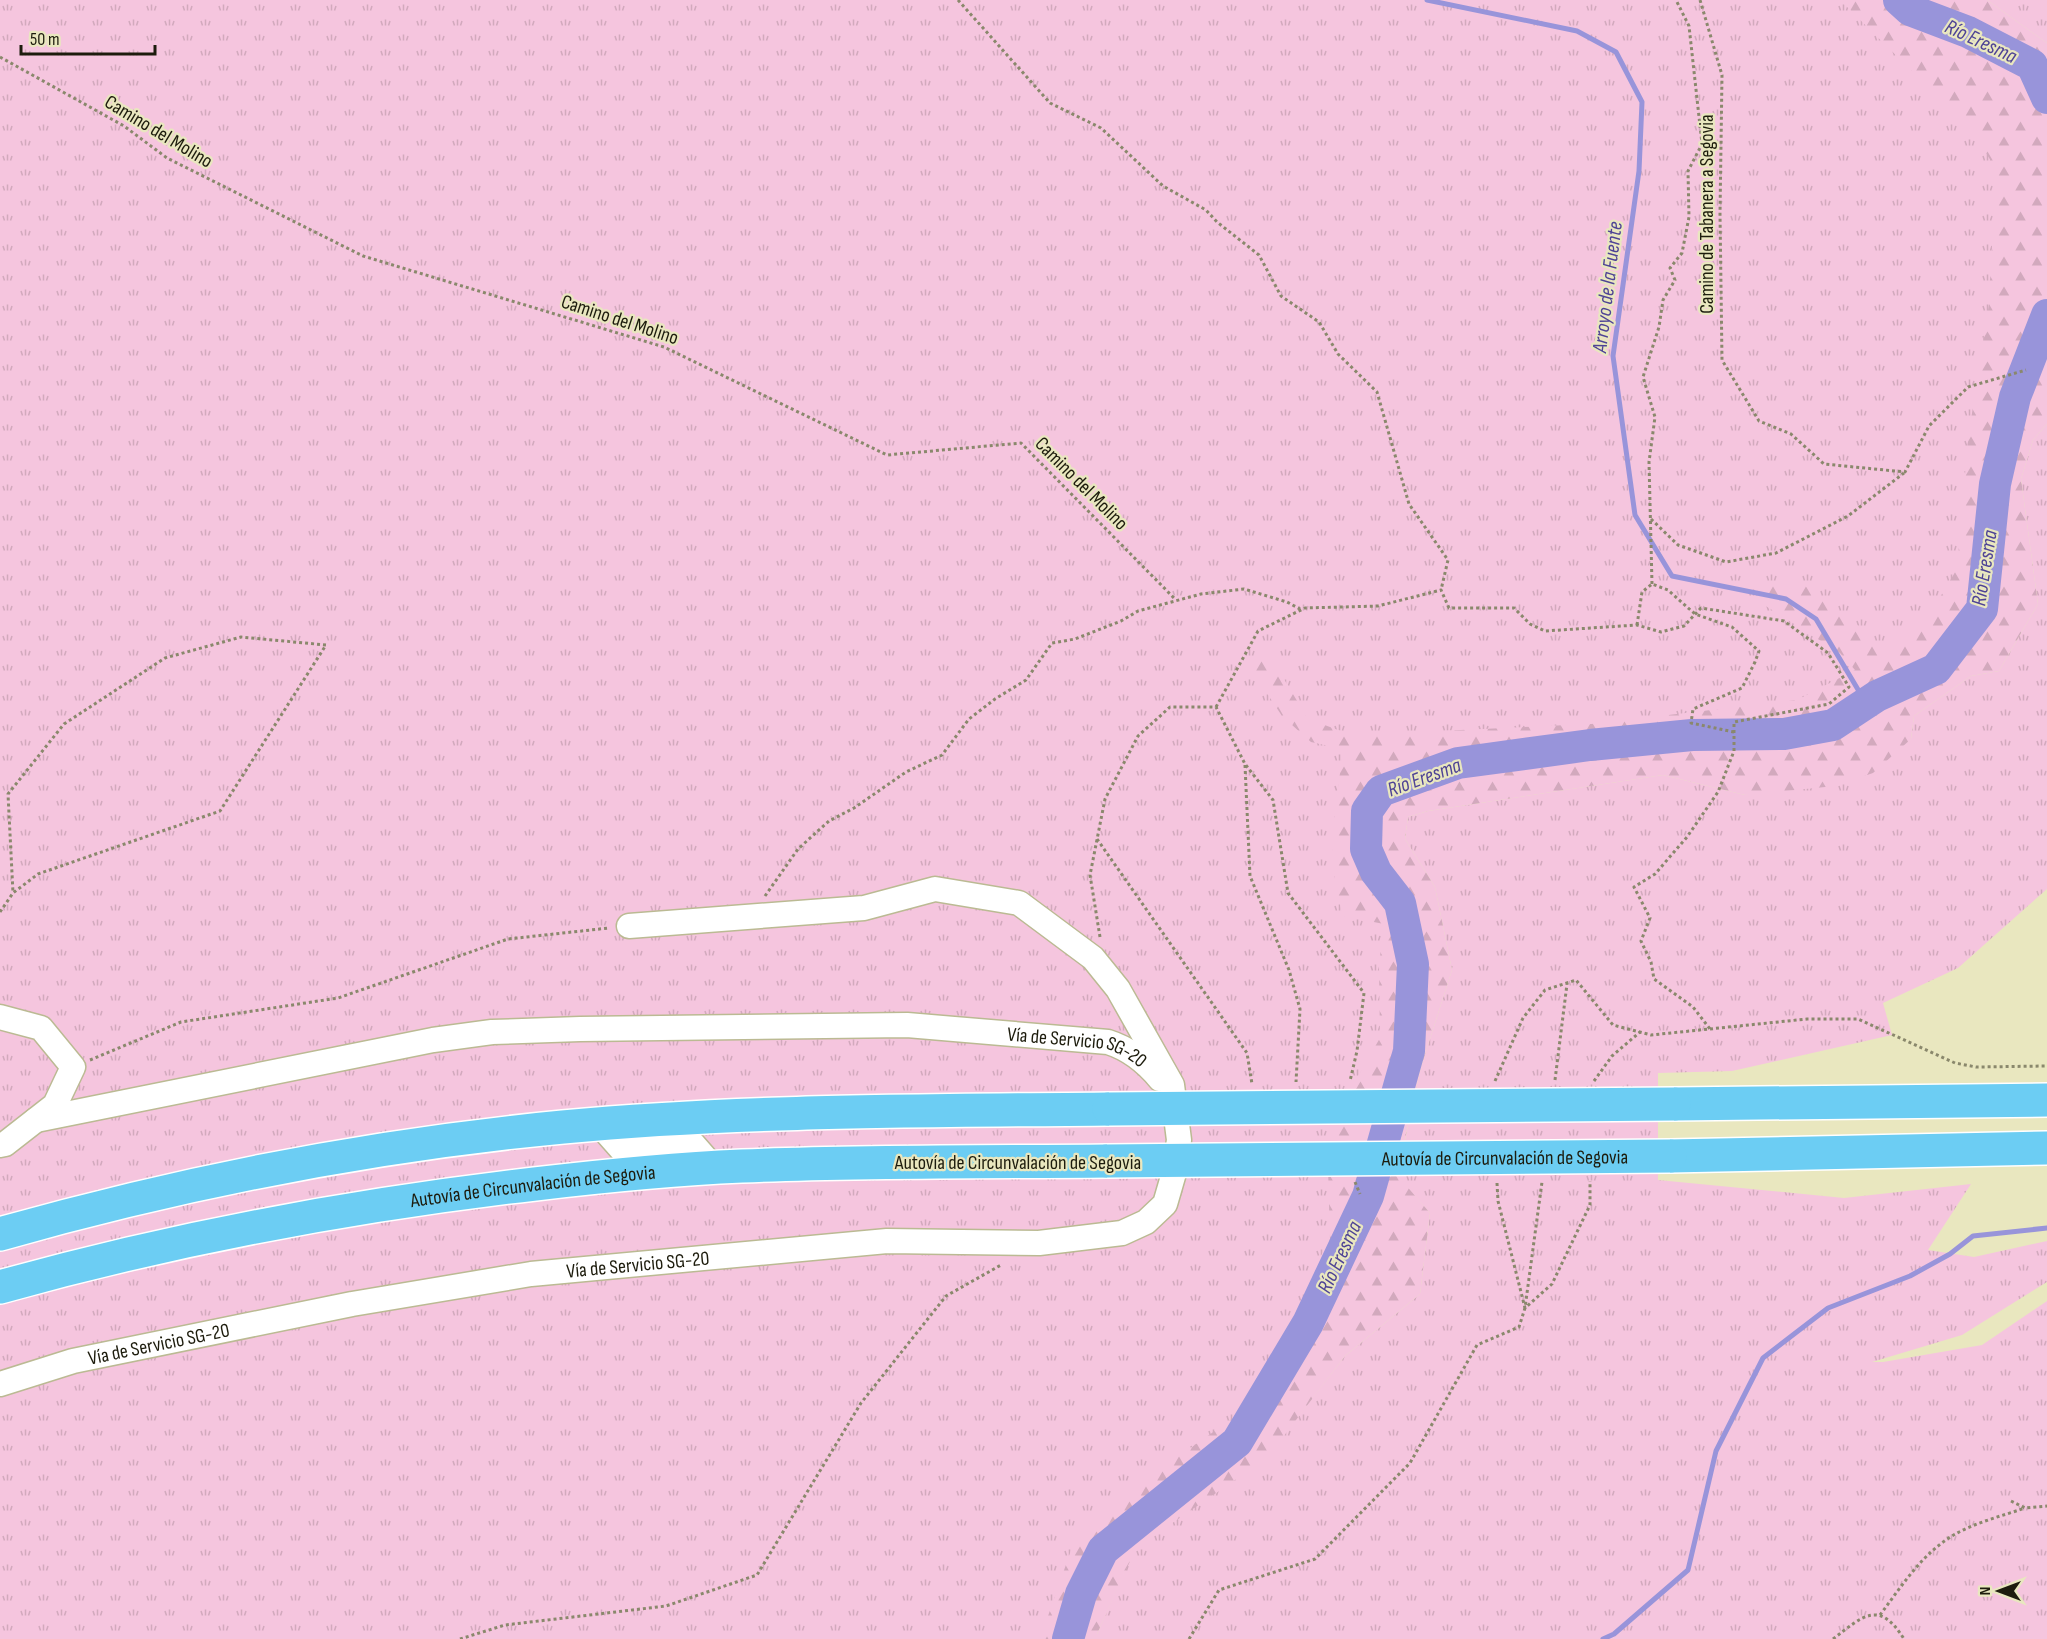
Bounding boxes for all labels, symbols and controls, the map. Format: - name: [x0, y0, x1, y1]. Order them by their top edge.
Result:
- water label: Río Eresma: [1941, 14, 2021, 69]
- scale bar: [21, 18, 154, 56]
- text: 50 m: [30, 29, 60, 50]
- street label: Camino del Molino: [100, 90, 217, 174]
- street label: Camino de Tabanera a Segovia: [1695, 114, 1719, 314]
- water label: Arroyo de la Fuente: [1587, 220, 1628, 355]
- street label: Camino del Molino: [558, 290, 681, 350]
- street label: Camino del Molino: [1030, 432, 1133, 535]
- water label: Río Eresma: [1966, 528, 2003, 608]
- water label: Río Eresma: [1384, 752, 1465, 802]
- street label: Vía de Servicio SG-20: [1006, 1023, 1152, 1073]
- street label: Autovía de Circunvalación de Segovia: [1381, 1145, 1628, 1172]
- street label: Autovía de Circunvalación de Segovia: [894, 1151, 1141, 1175]
- street label: Autovía de Circunvalación de Segovia: [408, 1161, 656, 1213]
- water label: Río Eresma: [1312, 1217, 1367, 1297]
- street label: Vía de Servicio SG-20: [565, 1247, 710, 1284]
- street label: Vía de Servicio SG-20: [86, 1318, 232, 1371]
- north arrow: [1969, 1561, 2029, 1621]
- text: N: [1976, 1587, 1995, 1595]

